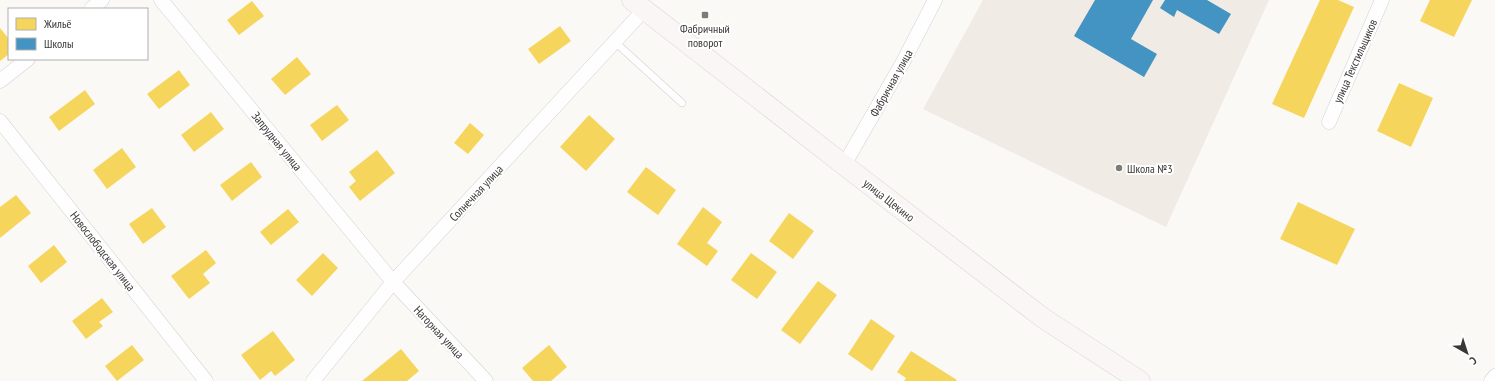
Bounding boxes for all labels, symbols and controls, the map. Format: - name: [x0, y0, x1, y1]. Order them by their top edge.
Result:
- legend: [8, 8, 148, 60]
- marker: Фабричный поворот: [700, 10, 710, 20]
- text: Жильё: [43, 16, 71, 31]
- street label: улица Текстильщиков: [1330, 17, 1380, 105]
- place label: Фабричный поворот: [680, 21, 730, 50]
- text: Школы: [44, 36, 73, 51]
- street label: Фабричная улица: [866, 47, 916, 119]
- street label: Запрудная улица: [249, 108, 305, 174]
- street label: Солнечная улица: [446, 161, 506, 224]
- place label: Школа №3: [1127, 161, 1173, 176]
- marker: Школа №3: [1114, 163, 1124, 173]
- street label: улица Щекино: [860, 175, 918, 225]
- street label: Новослободская улица: [67, 208, 139, 294]
- street label: Нагорная улица: [411, 302, 467, 362]
- north arrow: [1447, 333, 1487, 373]
- text: С: [1467, 354, 1480, 368]

